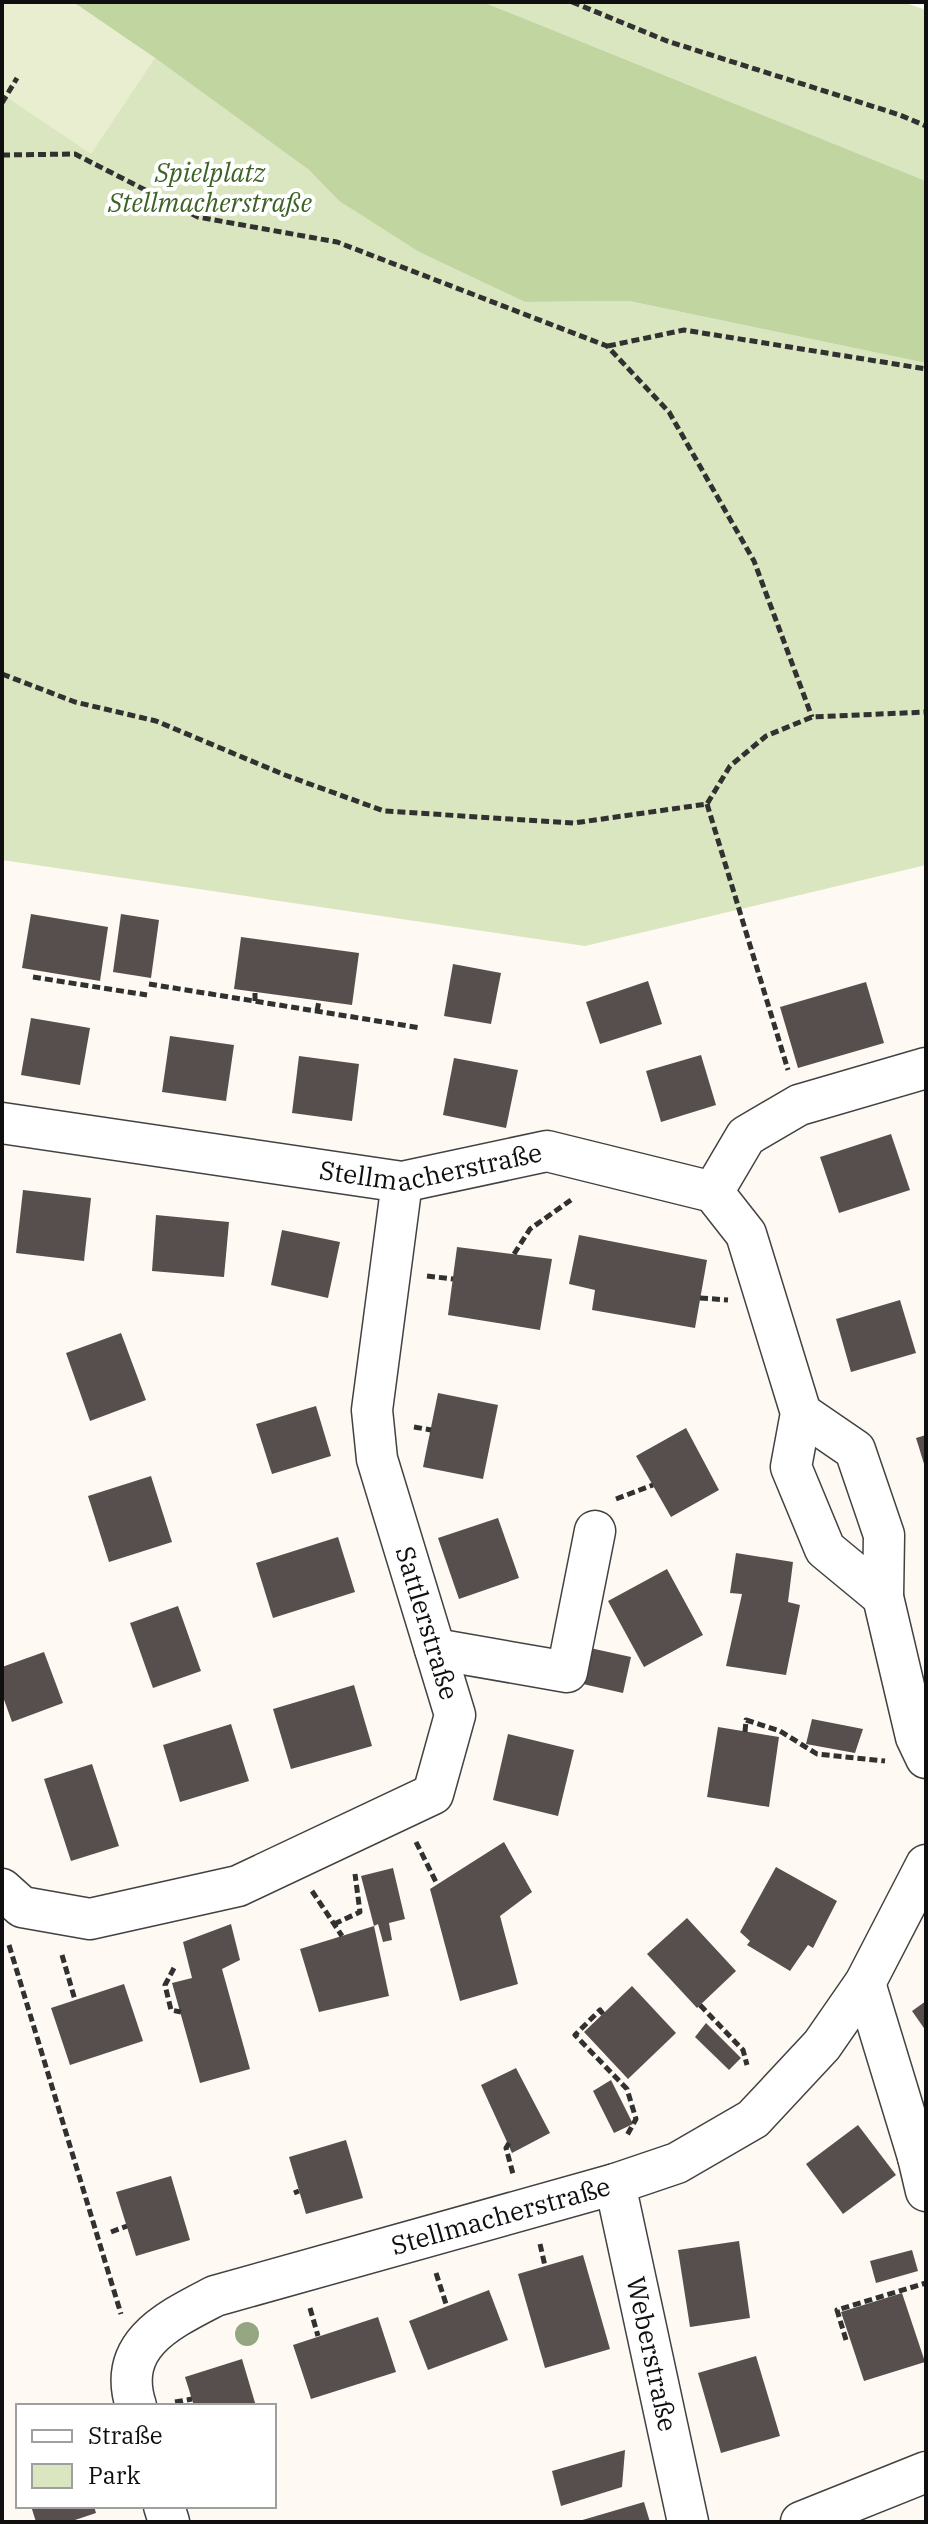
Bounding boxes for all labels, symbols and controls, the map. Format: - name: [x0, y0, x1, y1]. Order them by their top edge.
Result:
- park label: Spielplatz Stellmacherstraße: [107, 155, 313, 219]
- street label: Stellmacherstraße: [317, 1135, 545, 1199]
- street label: Sattlerstraße: [389, 1542, 467, 1704]
- street label: Stellmacherstraße: [387, 2168, 614, 2262]
- street label: Weberstraße: [619, 2273, 686, 2434]
- legend: [16, 2404, 276, 2508]
- text: Straße: [88, 2419, 163, 2451]
- text: Park: [88, 2459, 140, 2491]

